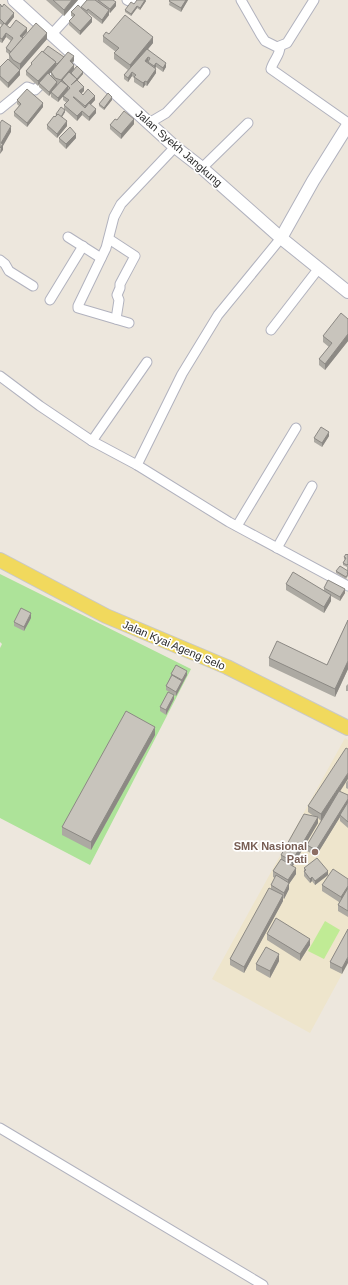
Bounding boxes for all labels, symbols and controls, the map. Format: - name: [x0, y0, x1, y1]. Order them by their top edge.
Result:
- street label: Jalan Syekh Jangkung: [133, 107, 225, 189]
- street label: Jalan Kyai Ageng Selo: [121, 618, 227, 672]
- place label: SMK Nasional Pati: [234, 840, 307, 865]
- marker: SMK Nasional Pati: [310, 847, 320, 857]

